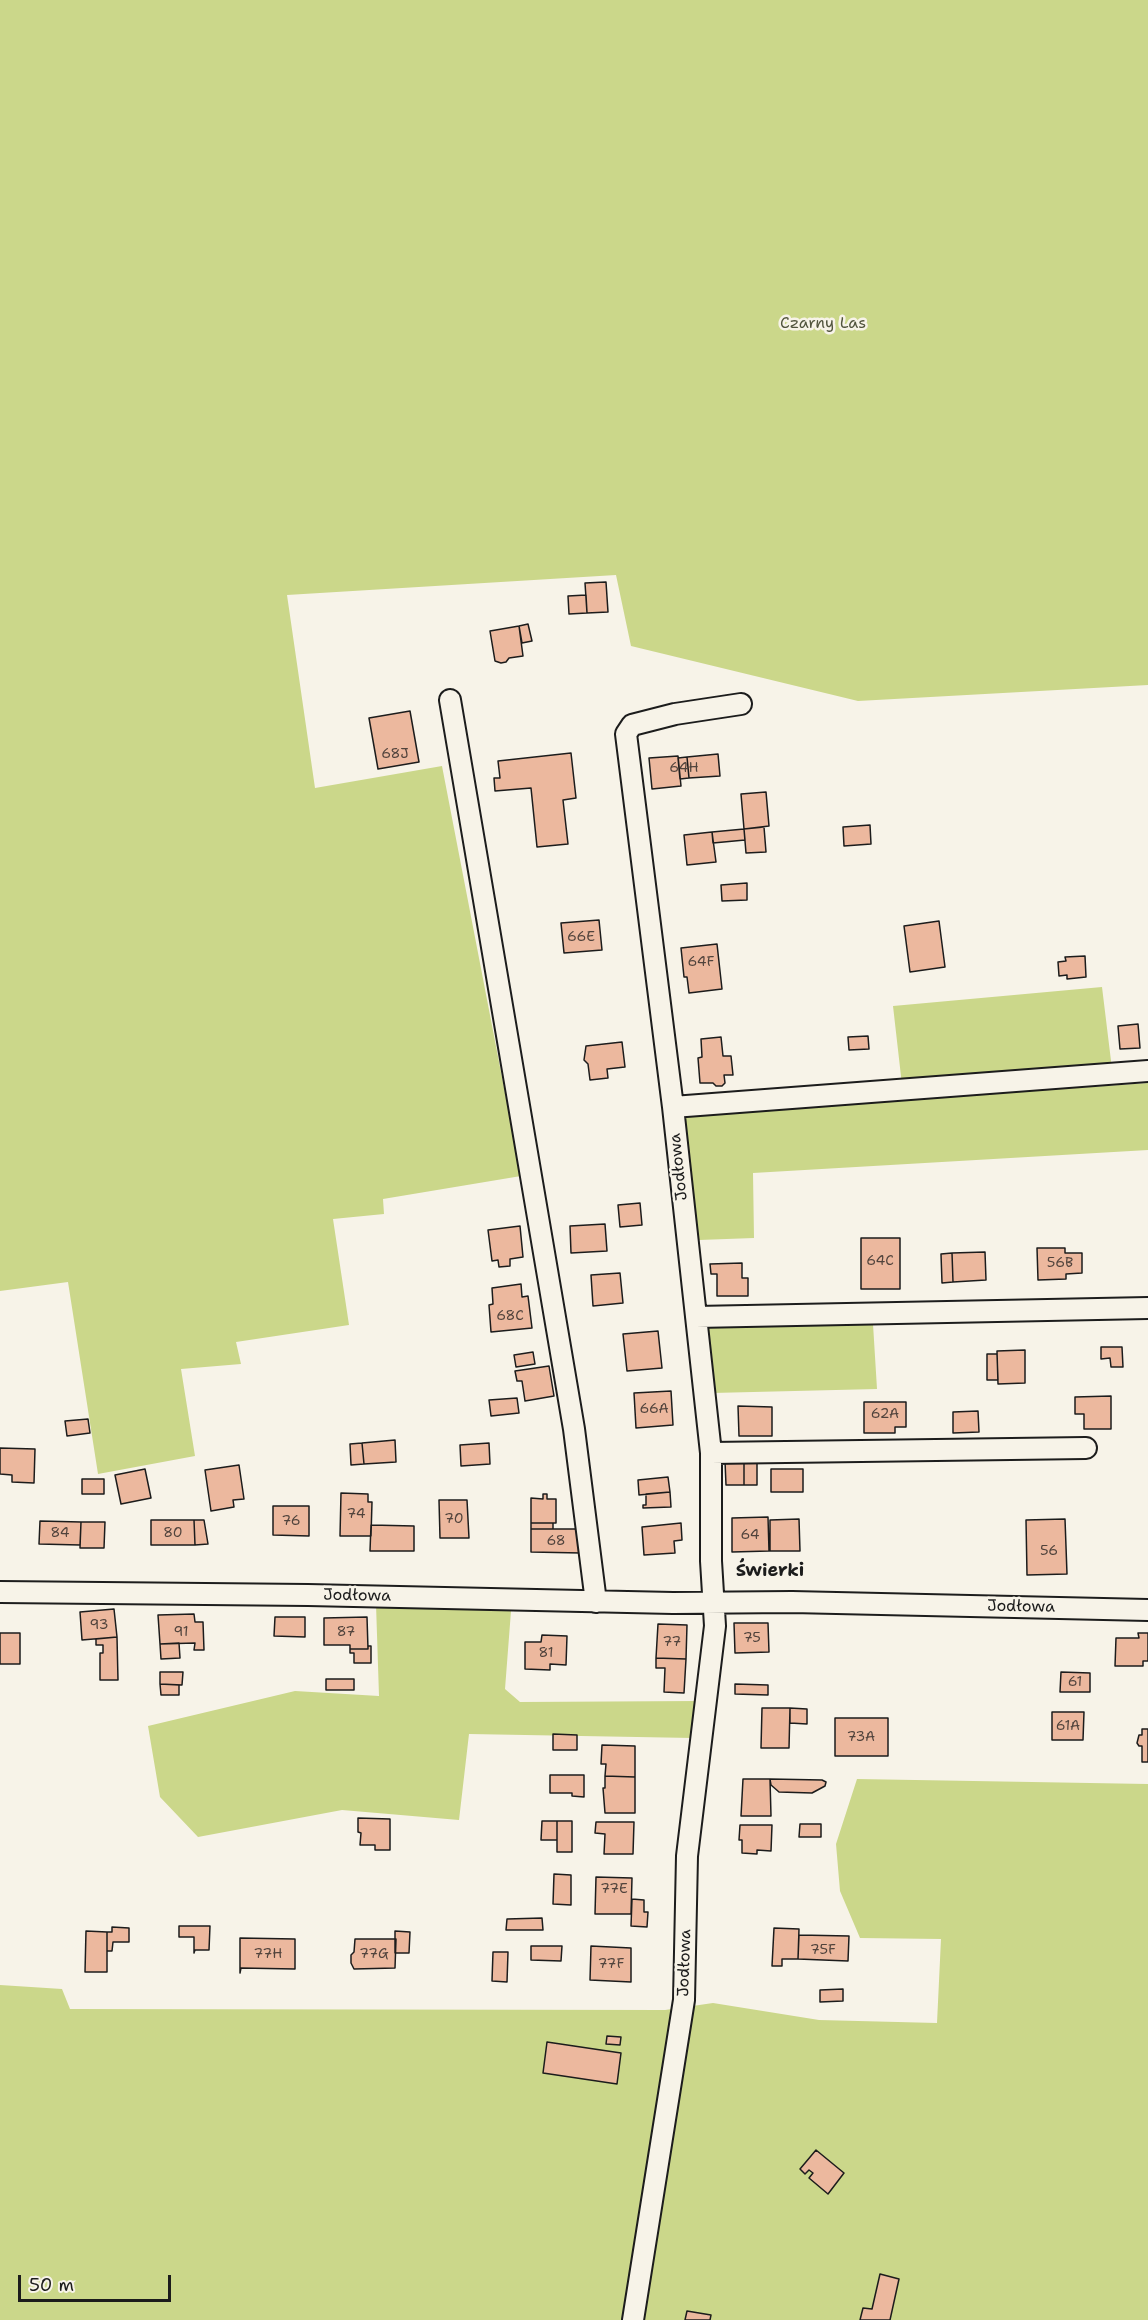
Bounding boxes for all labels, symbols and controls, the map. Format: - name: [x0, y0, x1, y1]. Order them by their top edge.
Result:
- park label: Czarny Las: [780, 314, 866, 334]
- house number: 68J: [381, 746, 409, 762]
- house number: 64H: [669, 760, 699, 776]
- house number: 66E: [567, 929, 595, 945]
- house number: 64F: [687, 954, 715, 970]
- street label: Jodłowa: [666, 1132, 692, 1202]
- house number: 64C: [866, 1253, 894, 1269]
- house number: 56B: [1047, 1255, 1073, 1271]
- house number: 68C: [496, 1308, 524, 1324]
- house number: 66A: [639, 1401, 669, 1417]
- house number: 62A: [871, 1406, 899, 1422]
- house number: 74: [347, 1506, 365, 1522]
- house number: 70: [444, 1511, 464, 1527]
- house number: 76: [281, 1513, 301, 1529]
- house number: 84: [50, 1525, 70, 1541]
- house number: 80: [163, 1525, 183, 1541]
- house number: 64: [740, 1527, 760, 1543]
- house number: 68: [546, 1533, 566, 1549]
- house number: 56: [1040, 1543, 1058, 1559]
- district label: Świerki: [736, 1560, 804, 1582]
- street label: Jodłowa: [323, 1586, 391, 1606]
- street label: Jodłowa: [987, 1597, 1055, 1617]
- house number: 93: [90, 1617, 108, 1633]
- house number: 91: [173, 1624, 189, 1640]
- house number: 87: [337, 1624, 355, 1640]
- house number: 75: [743, 1630, 761, 1646]
- house number: 77: [663, 1634, 681, 1650]
- house number: 81: [538, 1645, 554, 1661]
- house number: 61: [1068, 1674, 1082, 1690]
- house number: 61A: [1056, 1718, 1080, 1734]
- house number: 73A: [847, 1729, 875, 1745]
- house number: 77E: [600, 1881, 628, 1897]
- street label: Jodłowa: [674, 1929, 696, 1997]
- house number: 75F: [810, 1942, 836, 1958]
- house number: 77H: [253, 1946, 283, 1962]
- house number: 77G: [359, 1946, 389, 1962]
- house number: 77F: [598, 1956, 624, 1972]
- scale bar: [21, 2263, 174, 2301]
- text: 50 m: [29, 2273, 74, 2297]

